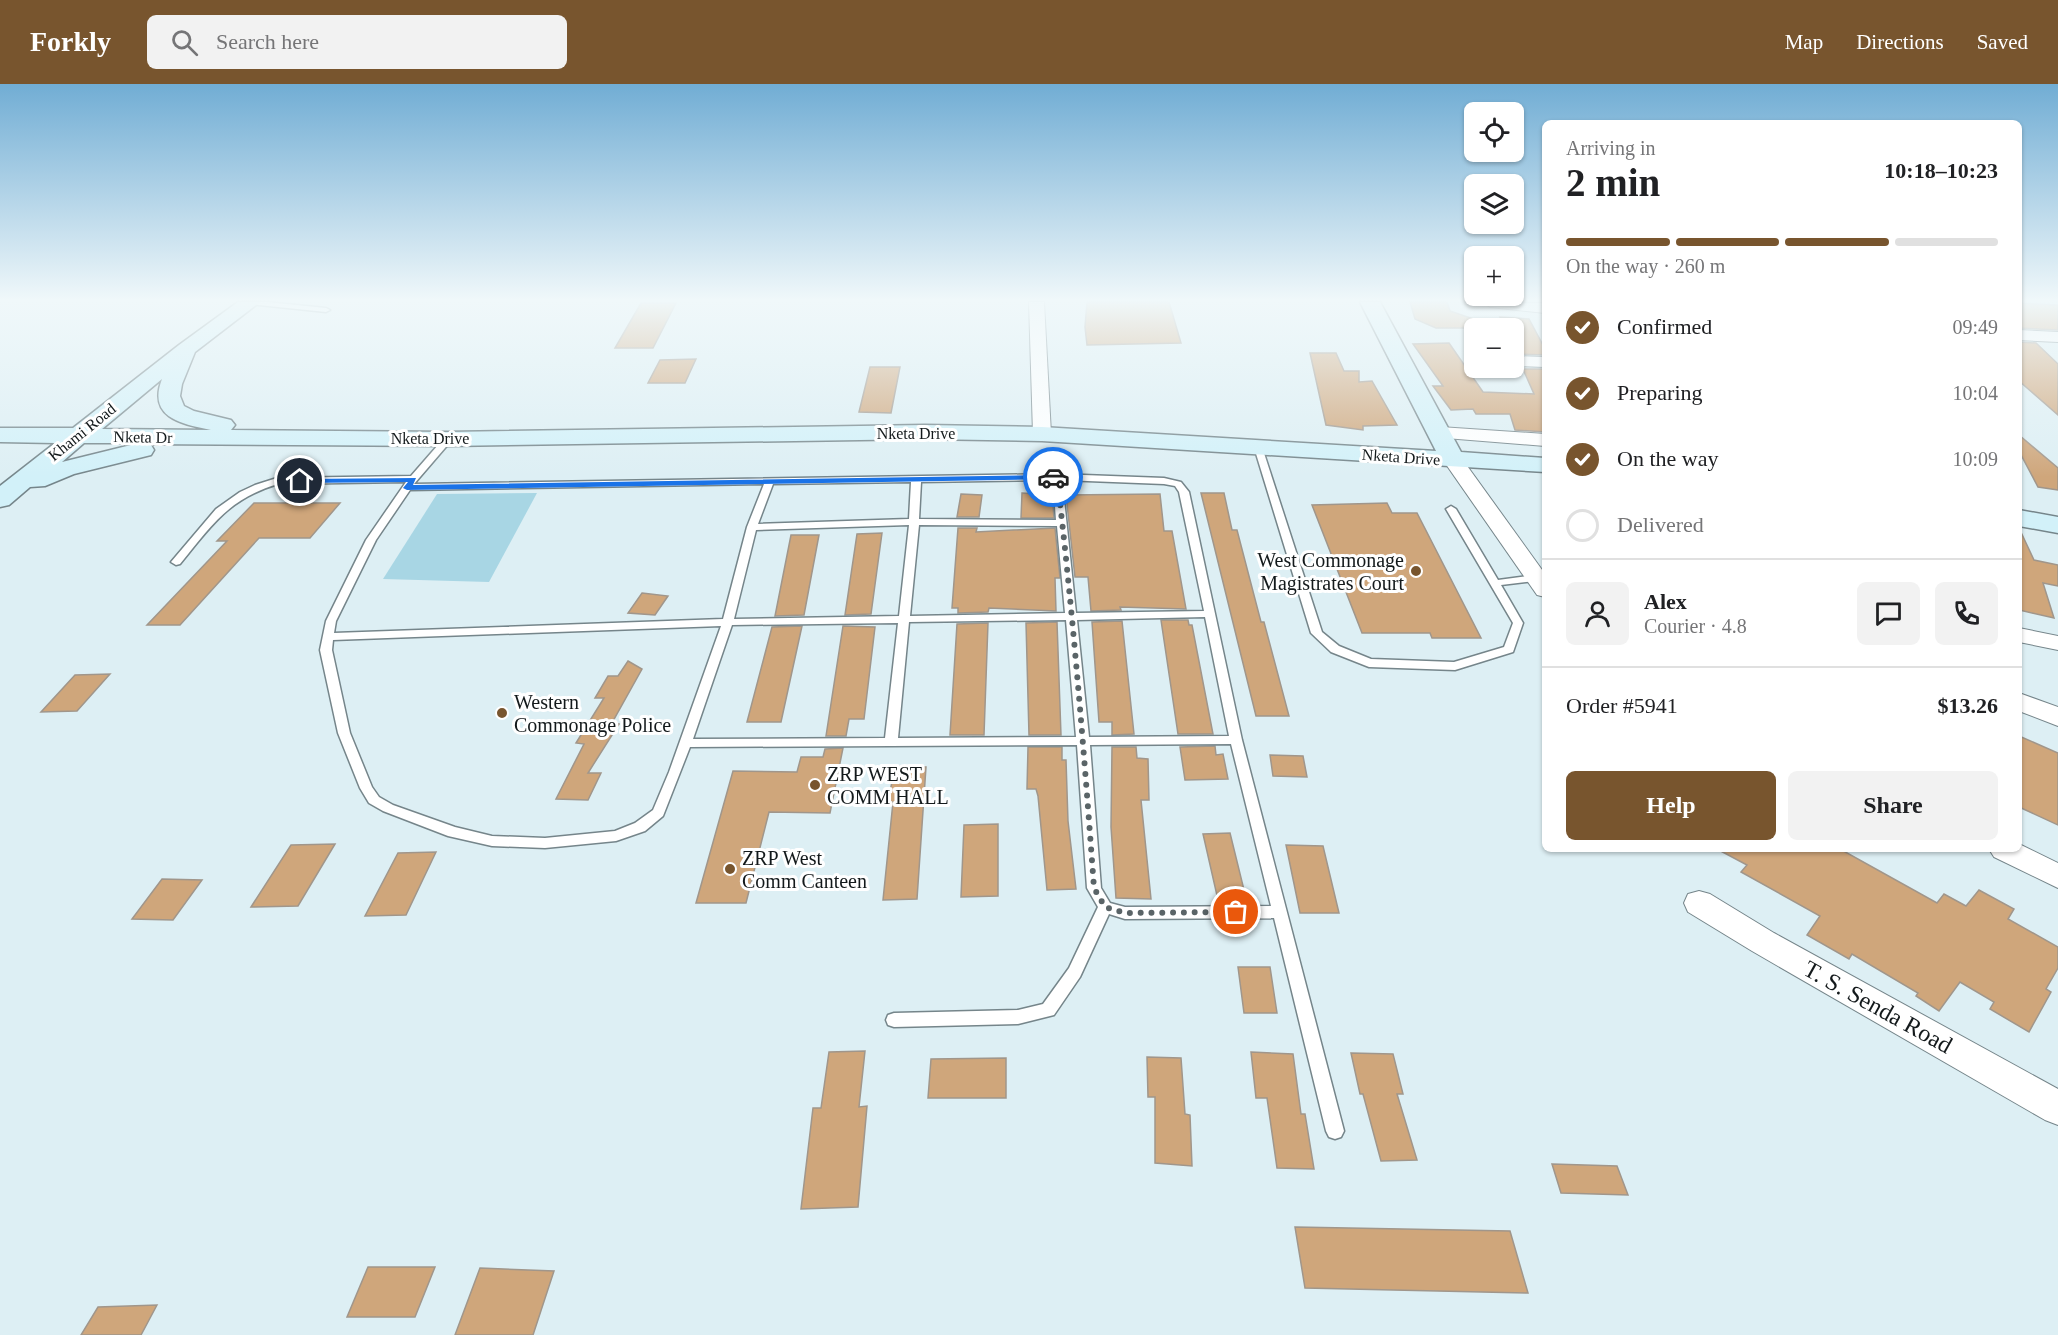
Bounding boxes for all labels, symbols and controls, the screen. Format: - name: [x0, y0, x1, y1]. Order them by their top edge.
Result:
- search box: [147, 15, 567, 69]
- text: Forkly: [30, 26, 111, 57]
- icon: search: [168, 26, 201, 59]
- text: Search here: [216, 29, 319, 54]
- text: Map: [1785, 30, 1823, 54]
- text: Directions: [1856, 30, 1944, 54]
- text: Saved: [1977, 30, 2028, 54]
- map controls: [1464, 102, 1524, 378]
- button: locate: [1464, 102, 1524, 162]
- text: Arriving in: [1566, 137, 1655, 159]
- text: 10:18–10:23: [1884, 158, 1998, 183]
- text: 2 min: [1566, 161, 1660, 204]
- button: layers: [1464, 174, 1524, 234]
- button: +: [1464, 246, 1524, 306]
- text: On the way · 260 m: [1566, 255, 1725, 277]
- icon: check: [1566, 311, 1599, 344]
- text: Confirmed: [1617, 314, 1712, 339]
- text: 09:49: [1952, 316, 1998, 338]
- button: −: [1464, 318, 1524, 378]
- icon: check: [1566, 377, 1599, 410]
- text: Preparing: [1617, 380, 1703, 405]
- text: 10:04: [1952, 382, 1998, 404]
- street label: Khami Road: [45, 400, 119, 464]
- street label: Nketa Drive: [877, 425, 955, 442]
- street label: Nketa Dr: [113, 428, 173, 446]
- street label: Nketa Drive: [391, 430, 469, 447]
- icon: check: [1566, 443, 1599, 476]
- street label: Nketa Drive: [1361, 446, 1441, 468]
- text: On the way: [1617, 446, 1718, 471]
- courier: [1023, 447, 1083, 507]
- text: 10:09: [1952, 448, 1998, 470]
- pin: [274, 455, 325, 506]
- icon: car: [1037, 461, 1070, 494]
- icon: home: [283, 464, 316, 497]
- text: Delivered: [1617, 512, 1704, 537]
- place label: West Commonage Magistrates Court: [1257, 549, 1404, 595]
- marker: West Commonage Magistrates Court: [1409, 564, 1423, 578]
- button: person: [1566, 582, 1629, 645]
- button: chat: [1857, 582, 1920, 645]
- button: phone: [1935, 582, 1998, 645]
- text: Alex: [1644, 589, 1687, 614]
- text: Courier · 4.8: [1644, 615, 1747, 637]
- place label: Western Commonage Police: [514, 691, 671, 737]
- text: Order #5941: [1566, 693, 1678, 718]
- text: $13.26: [1938, 693, 1998, 718]
- marker: Western Commonage Police: [495, 706, 509, 720]
- place label: ZRP WEST COMM HALL: [827, 763, 949, 808]
- button: Help: [1566, 771, 1776, 840]
- button: Share: [1788, 771, 1998, 840]
- marker: ZRP WEST COMM HALL: [808, 778, 822, 792]
- place label: ZRP West Comm Canteen: [742, 847, 867, 892]
- marker: ZRP West Comm Canteen: [723, 862, 737, 876]
- pin: [1210, 886, 1261, 937]
- icon: bag: [1219, 895, 1252, 928]
- street label: T. S. Senda Road: [1799, 956, 1957, 1058]

